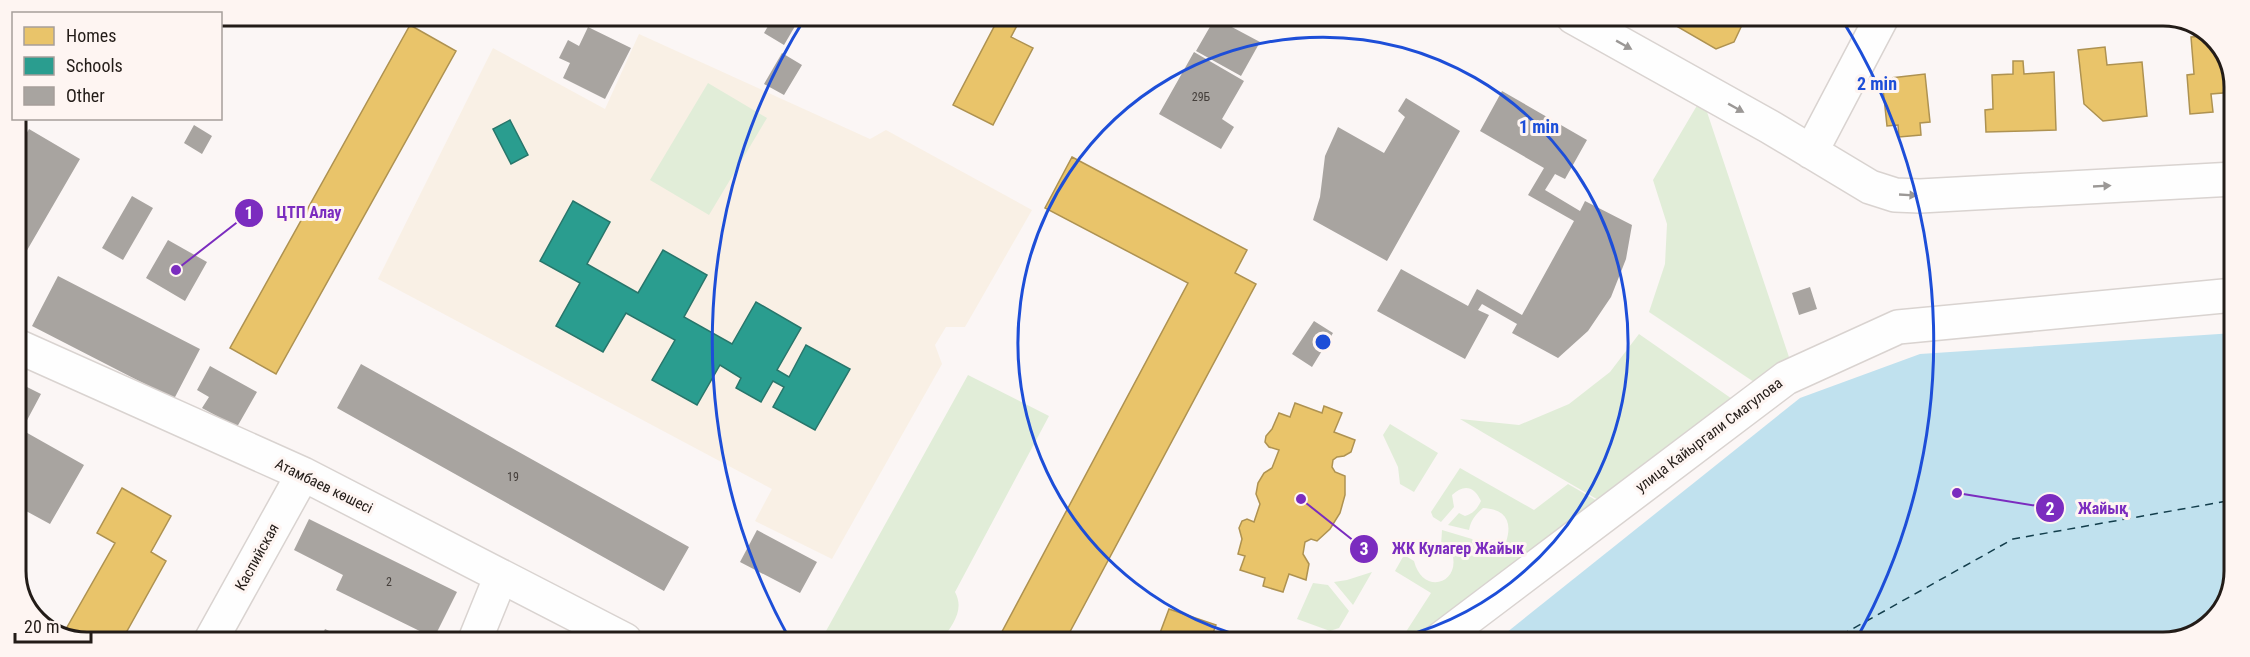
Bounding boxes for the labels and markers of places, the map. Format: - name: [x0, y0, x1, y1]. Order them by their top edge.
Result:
- callout: ЦТП Алау: [234, 196, 353, 230]
- centre of rings: [1313, 332, 1333, 352]
- callout: Жайық: [2035, 491, 2140, 525]
- callout: ЖК Кулагер Жайык: [1349, 532, 1536, 566]

